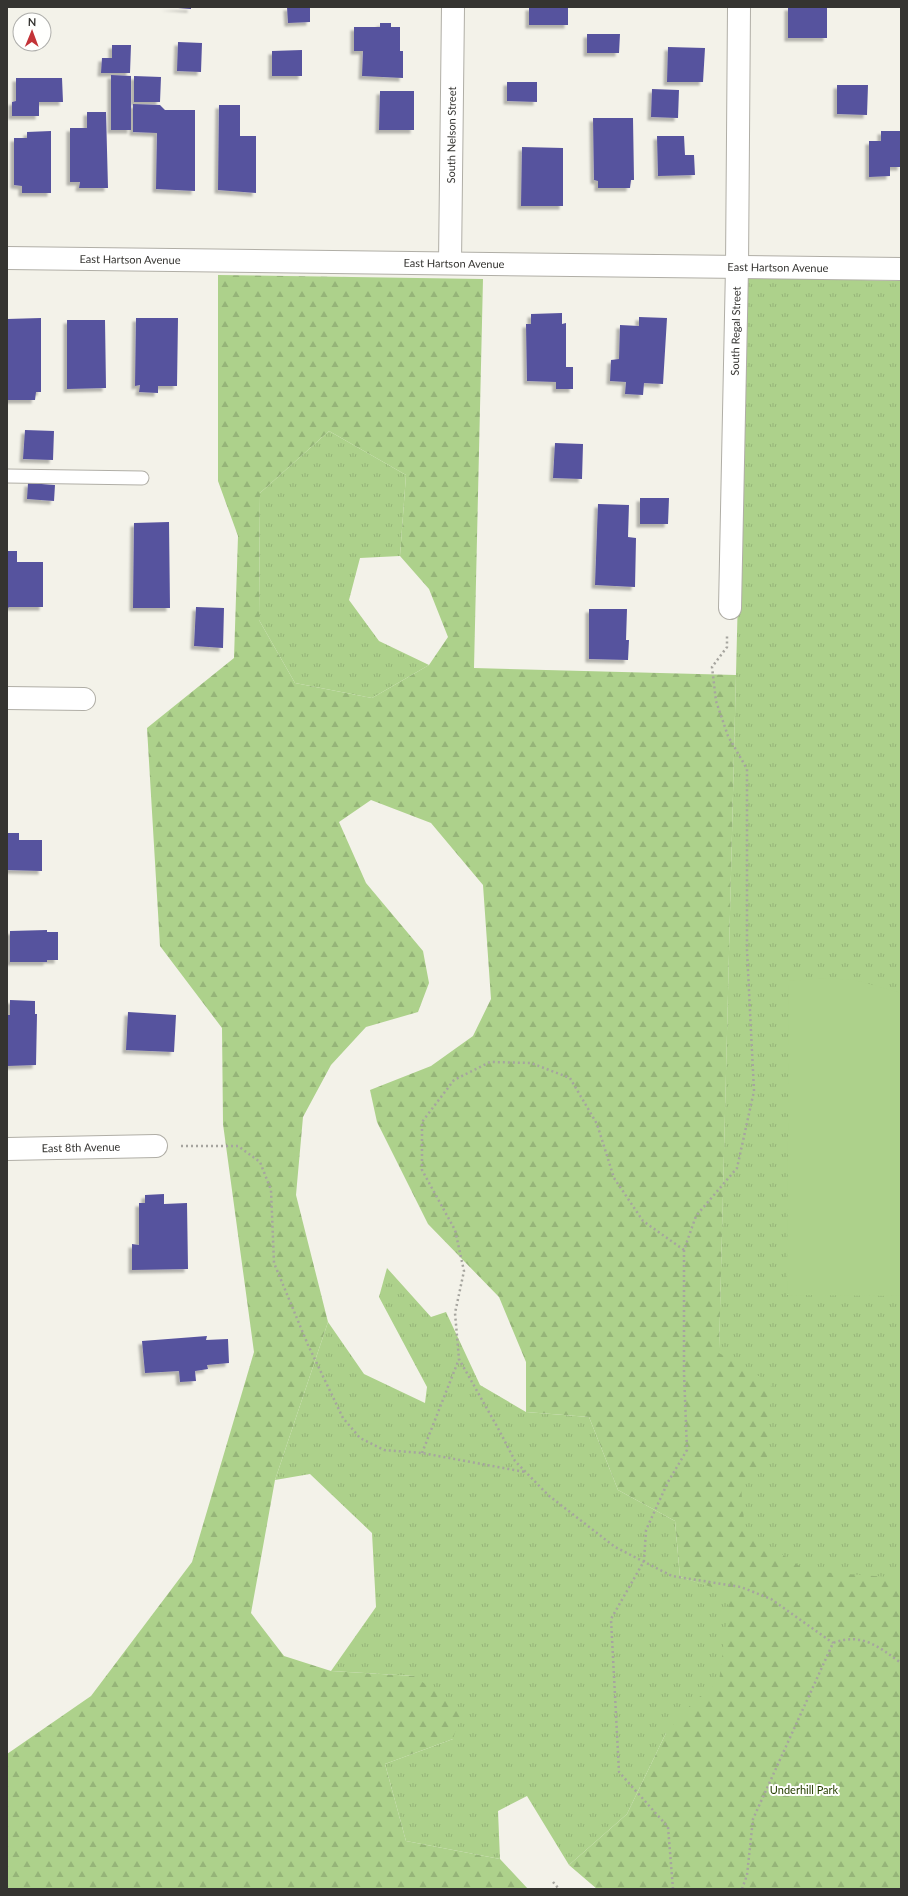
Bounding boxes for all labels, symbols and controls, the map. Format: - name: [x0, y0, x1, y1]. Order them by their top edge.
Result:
- north arrow: [12, 12, 52, 52]
- text: N: [28, 15, 37, 28]
- street label: South Nelson Street: [444, 86, 458, 184]
- street label: East Hartson Avenue: [79, 252, 181, 266]
- street label: East Hartson Avenue: [403, 256, 505, 270]
- street label: East Hartson Avenue: [727, 260, 829, 274]
- street label: South Regal Street: [728, 286, 743, 376]
- street label: East 8th Avenue: [42, 1140, 121, 1154]
- park label: Underhill Park: [770, 1783, 839, 1796]

